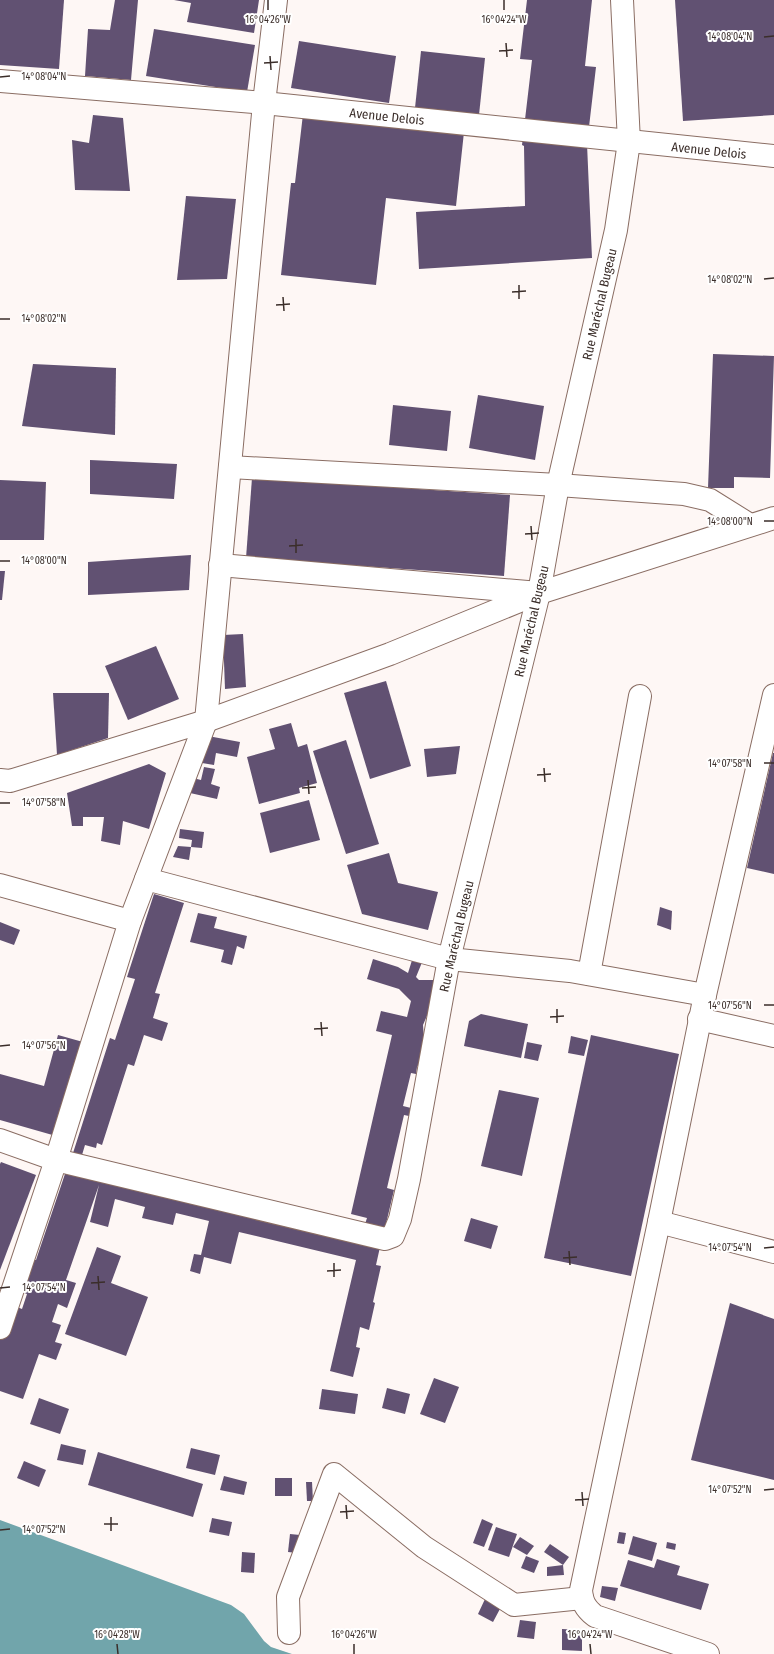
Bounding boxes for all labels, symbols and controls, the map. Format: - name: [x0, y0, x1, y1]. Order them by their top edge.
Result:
- text: 16°04'26"W: [245, 14, 291, 26]
- text: 16°04'24"W: [482, 14, 527, 26]
- text: 14°08'04"N: [708, 31, 752, 43]
- text: 14°08'04"N: [22, 71, 66, 83]
- street label: Avenue Delois: [349, 105, 426, 128]
- street label: Avenue Delois: [671, 139, 748, 162]
- street label: Rue Maréchal Bugeau: [579, 247, 620, 361]
- text: 14°08'02"N: [708, 274, 752, 286]
- text: 14°08'02"N: [22, 313, 66, 325]
- text: 14°08'00"N: [707, 516, 753, 528]
- text: 14°08'00"N: [21, 555, 67, 567]
- street label: Rue Maréchal Bugeau: [511, 564, 552, 678]
- text: 14°07'58"N: [708, 758, 752, 770]
- text: 14°07'58"N: [22, 797, 66, 809]
- street label: Rue Maréchal Bugeau: [436, 879, 477, 993]
- text: 14°07'56"N: [708, 1000, 752, 1012]
- text: 14°07'56"N: [22, 1040, 66, 1052]
- text: 14°07'54"N: [708, 1242, 752, 1254]
- text: 14°07'54"N: [22, 1282, 66, 1294]
- text: 14°07'52"N: [708, 1484, 752, 1496]
- text: 14°07'52"N: [22, 1524, 66, 1536]
- text: 16°04'28"W: [94, 1629, 140, 1641]
- text: 16°04'26"W: [331, 1629, 377, 1641]
- text: 16°04'24"W: [568, 1629, 613, 1641]

